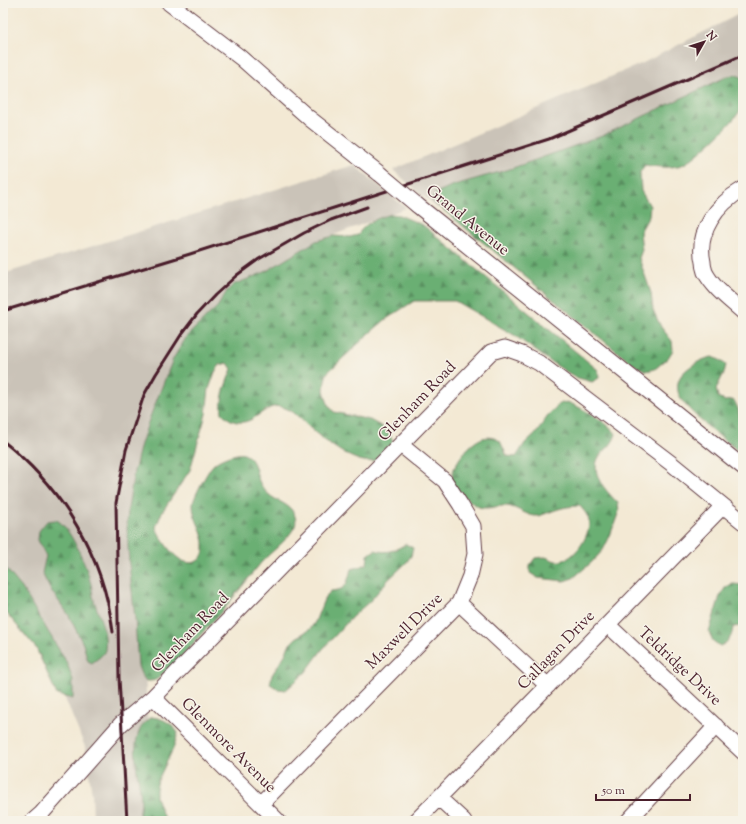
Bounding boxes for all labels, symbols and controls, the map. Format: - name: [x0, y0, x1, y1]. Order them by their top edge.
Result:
- north arrow: [684, 22, 724, 62]
- text: N: [701, 27, 720, 45]
- street label: Grand Avenue: [420, 180, 514, 262]
- street label: Glenham Road: [374, 357, 462, 447]
- street label: Glenham Road: [147, 588, 235, 678]
- street label: Maxwell Drive: [361, 588, 449, 676]
- street label: Callagan Drive: [513, 606, 601, 696]
- street label: Teldridge Drive: [632, 622, 726, 712]
- street label: Glenmore Avenue: [175, 693, 281, 799]
- scale bar: [596, 776, 690, 802]
- text: 50 m: [601, 782, 625, 800]

